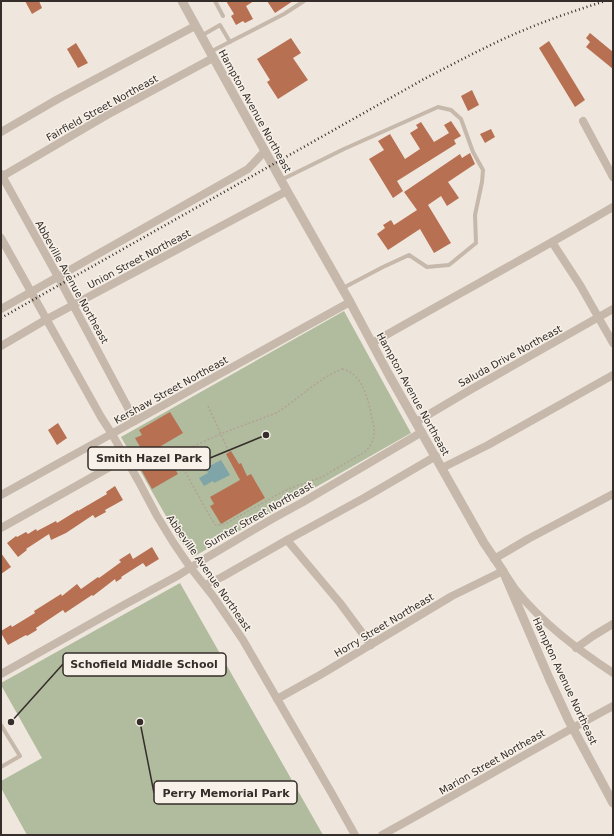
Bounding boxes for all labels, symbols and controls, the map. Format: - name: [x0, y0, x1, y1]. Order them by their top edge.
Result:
- street label: Hampton Avenue Northeast: [216, 48, 294, 175]
- street label: Fairfield Street Northeast: [44, 73, 160, 143]
- street label: Abbeville Avenue Northeast: [33, 219, 111, 346]
- street label: Union Street Northeast: [86, 227, 192, 291]
- street label: Saluda Drive Northeast: [456, 323, 564, 389]
- street label: Hampton Avenue Northeast: [374, 331, 452, 458]
- street label: Kershaw Street Northeast: [112, 354, 230, 426]
- callout: Smith Hazel Park: [88, 447, 210, 470]
- text: Smith Hazel Park: [96, 452, 203, 465]
- street label: Sumter Street Northeast: [203, 480, 315, 550]
- street label: Abbeville Avenue Northeast: [165, 513, 253, 633]
- street label: Horry Street Northeast: [332, 591, 436, 659]
- street label: Hampton Avenue Northeast: [531, 616, 599, 746]
- callout: Schofield Middle School: [63, 653, 226, 676]
- text: Schofield Middle School: [70, 658, 218, 671]
- street label: Marion Street Northeast: [437, 727, 547, 797]
- callout: Perry Memorial Park: [154, 781, 297, 804]
- text: Perry Memorial Park: [163, 787, 290, 800]

